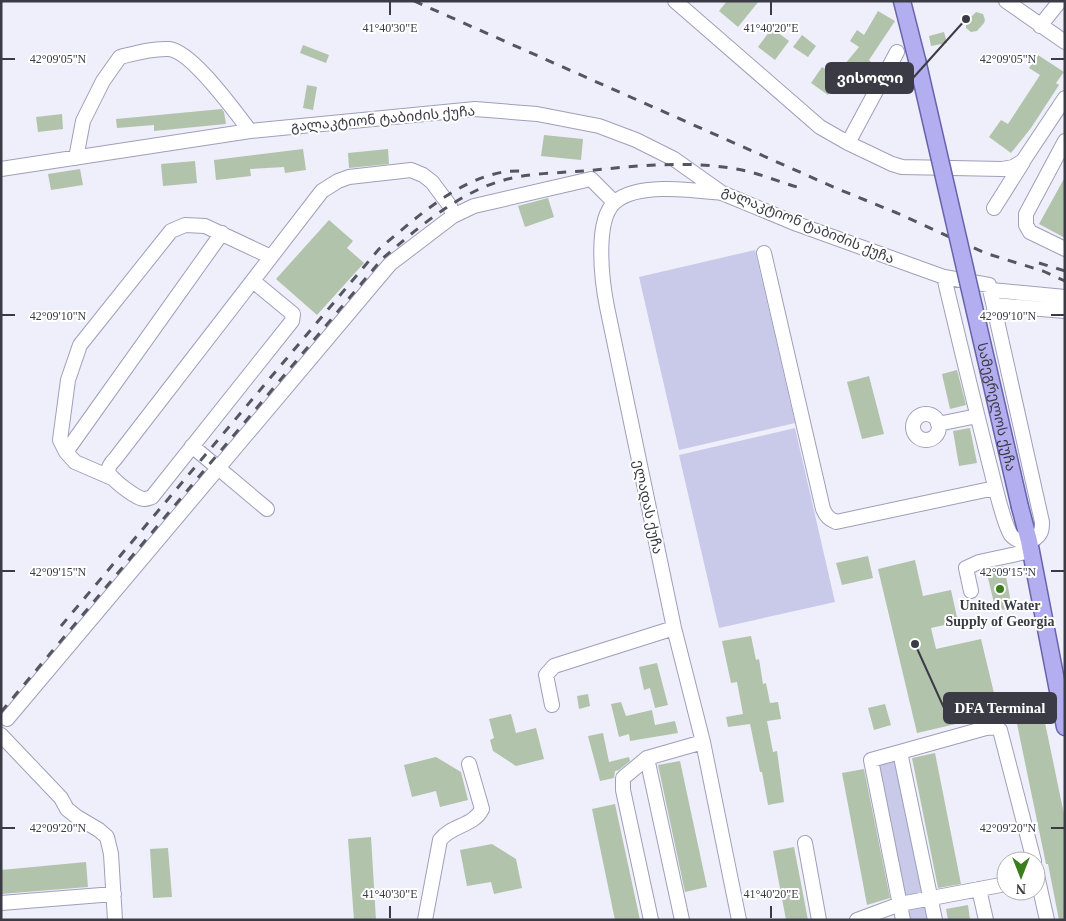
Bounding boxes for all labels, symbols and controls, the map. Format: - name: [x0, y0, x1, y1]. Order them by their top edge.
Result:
- text: 41°40'30"E: [362, 21, 418, 35]
- text: 41°40'20"E: [743, 21, 799, 35]
- text: 42°09'05"N: [30, 52, 87, 66]
- text: 42°09'05"N: [980, 52, 1037, 66]
- callout: ვისოლი: [826, 63, 913, 93]
- text: ვისოლი: [837, 70, 903, 87]
- street label: გალაკტიონ ტაბიძის ქუჩა: [290, 103, 476, 136]
- street label: გალაკტიონ ტაბიძის ქუჩა: [719, 183, 896, 267]
- text: 42°09'10"N: [30, 309, 87, 323]
- text: 42°09'10"N: [980, 309, 1037, 323]
- street label: სამეგრელოს ქუჩა: [975, 341, 1019, 473]
- street label: ელადას ქუჩა: [630, 459, 665, 556]
- text: 42°09'15"N: [30, 565, 87, 579]
- text: 42°09'15"N: [980, 565, 1037, 579]
- marker: United Water Supply of Georgia: [994, 583, 1006, 595]
- place label: United Water Supply of Georgia: [946, 598, 1054, 629]
- callout: DFA Terminal: [944, 693, 1056, 723]
- text: DFA Terminal: [955, 700, 1045, 716]
- text: 42°09'20"N: [30, 821, 87, 835]
- text: 42°09'20"N: [980, 821, 1037, 835]
- north arrow: [996, 851, 1046, 901]
- text: N: [1016, 881, 1026, 896]
- text: 41°40'30"E: [362, 887, 418, 901]
- text: 41°40'20"E: [743, 887, 799, 901]

